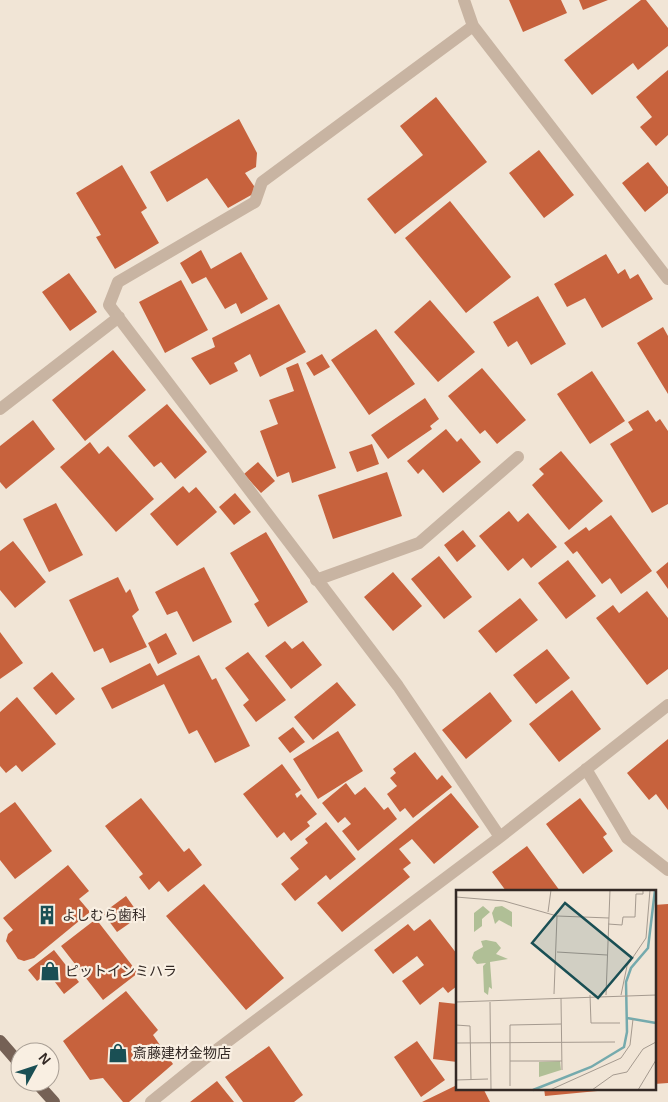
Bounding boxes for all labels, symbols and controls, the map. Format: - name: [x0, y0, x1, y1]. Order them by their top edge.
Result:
- inset map: [456, 890, 656, 1090]
- building icon: よしむら歯科: [36, 904, 58, 926]
- place label: よしむら歯科: [62, 907, 146, 923]
- shop icon: ピットインミハラ: [39, 960, 61, 982]
- place label: ピットインミハラ: [65, 963, 177, 979]
- north arrow: [10, 1042, 60, 1092]
- shop icon: 斎藤建材金物店: [107, 1042, 129, 1064]
- place label: 斎藤建材金物店: [133, 1045, 231, 1061]
- text: N: [36, 1050, 54, 1068]

